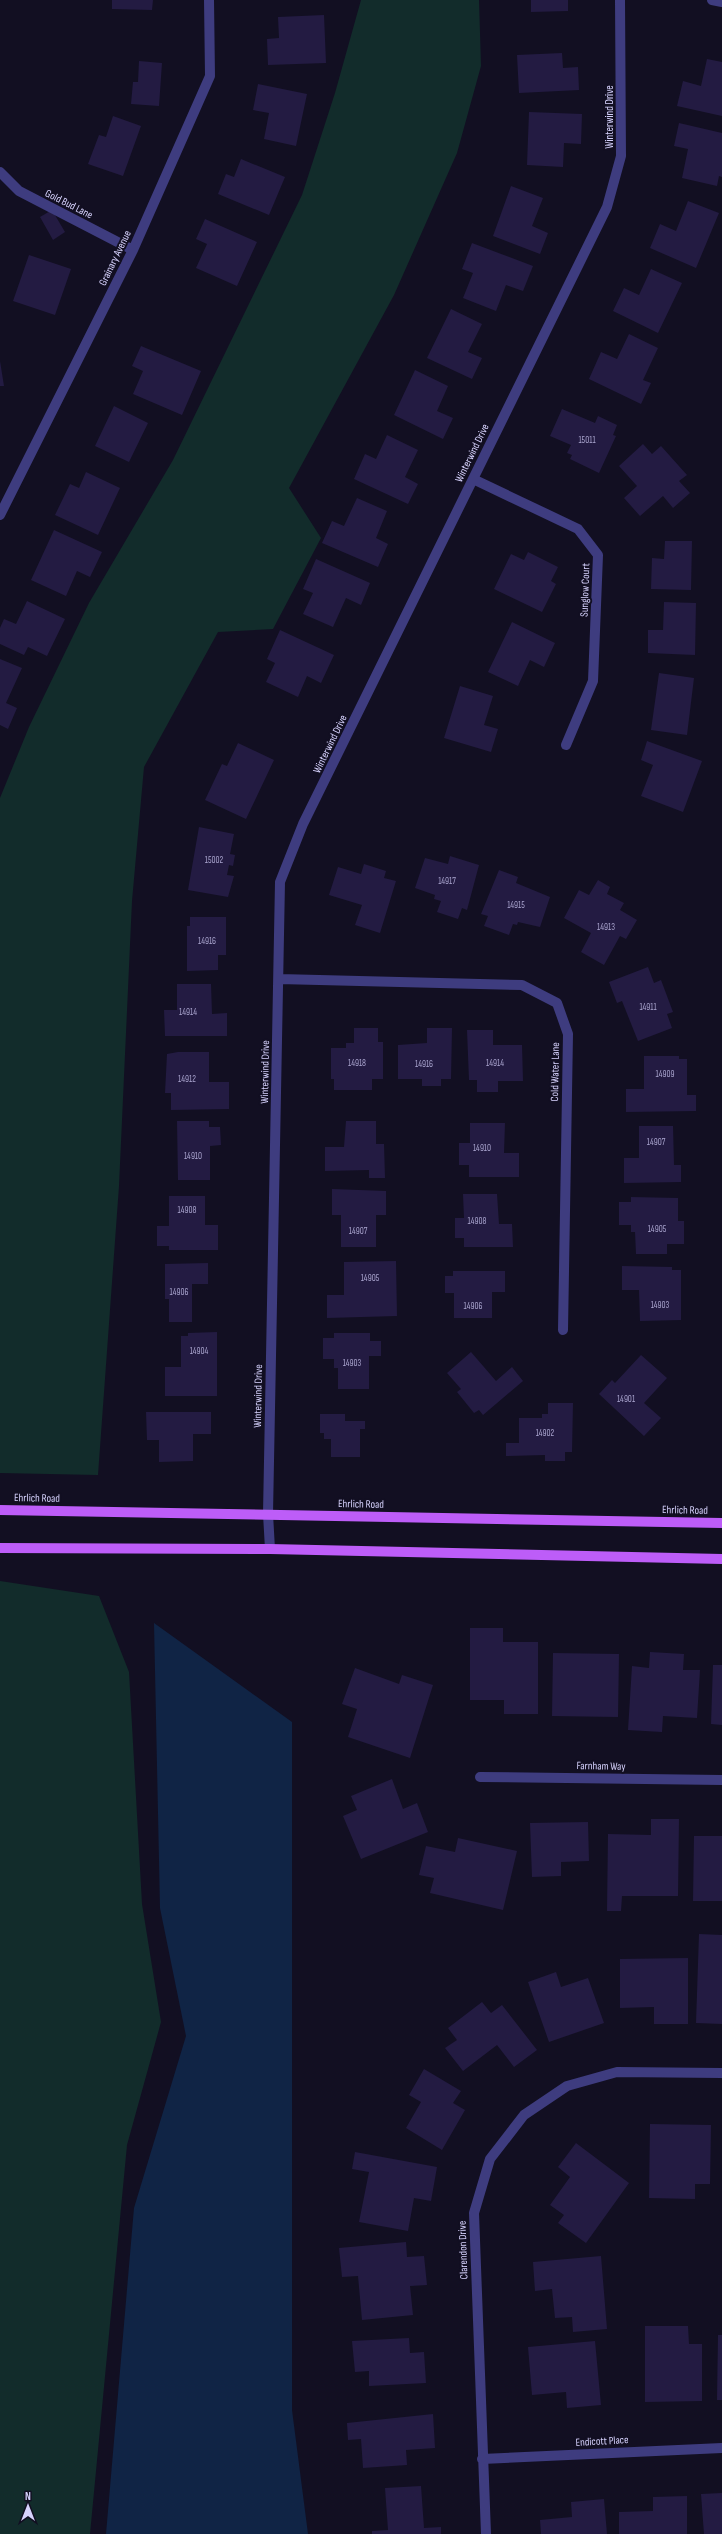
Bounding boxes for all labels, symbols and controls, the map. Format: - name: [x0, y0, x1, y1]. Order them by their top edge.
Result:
- street label: Winterwind Drive: [603, 85, 616, 149]
- street label: Gold Bud Lane: [43, 186, 95, 222]
- street label: Grainary Avenue: [96, 228, 134, 288]
- street label: Winterwind Drive: [452, 422, 492, 484]
- house number: 15011: [578, 435, 596, 446]
- street label: Sunglow Court: [578, 562, 592, 617]
- street label: Winterwind Drive: [310, 713, 350, 775]
- house number: 15002: [205, 855, 224, 866]
- house number: 14917: [438, 876, 456, 887]
- house number: 14915: [507, 900, 525, 911]
- house number: 14913: [597, 922, 615, 933]
- house number: 14916: [198, 936, 216, 947]
- house number: 14911: [639, 1002, 657, 1013]
- house number: 14914: [179, 1007, 197, 1018]
- street label: Winterwind Drive: [258, 1040, 272, 1104]
- street label: Cold Water Lane: [548, 1042, 562, 1102]
- house number: 14918: [348, 1058, 366, 1069]
- house number: 14914: [486, 1058, 504, 1069]
- house number: 14916: [415, 1059, 433, 1070]
- house number: 14909: [656, 1069, 674, 1080]
- house number: 14912: [178, 1074, 196, 1085]
- house number: 14907: [647, 1137, 666, 1148]
- house number: 14910: [473, 1143, 491, 1154]
- house number: 14910: [184, 1151, 202, 1162]
- house number: 14908: [178, 1205, 196, 1216]
- house number: 14908: [468, 1216, 486, 1227]
- house number: 14905: [648, 1224, 667, 1235]
- house number: 14907: [349, 1226, 368, 1237]
- house number: 14905: [361, 1273, 380, 1284]
- house number: 14906: [170, 1287, 188, 1298]
- house number: 14903: [651, 1300, 670, 1311]
- house number: 14906: [464, 1301, 482, 1312]
- house number: 14904: [190, 1346, 209, 1357]
- house number: 14903: [343, 1358, 362, 1369]
- street label: Winterwind Drive: [251, 1364, 265, 1428]
- house number: 14901: [617, 1394, 636, 1405]
- house number: 14902: [536, 1428, 555, 1439]
- street label: Ehrlich Road: [14, 1491, 60, 1505]
- street label: Ehrlich Road: [338, 1497, 384, 1511]
- street label: Ehrlich Road: [662, 1503, 708, 1517]
- street label: Farnham Way: [576, 1759, 626, 1773]
- street label: Clarendon Drive: [455, 2221, 471, 2279]
- street label: Endicott Place: [575, 2433, 629, 2449]
- north arrow: [8, 2486, 48, 2526]
- text: N: [25, 2490, 31, 2503]

